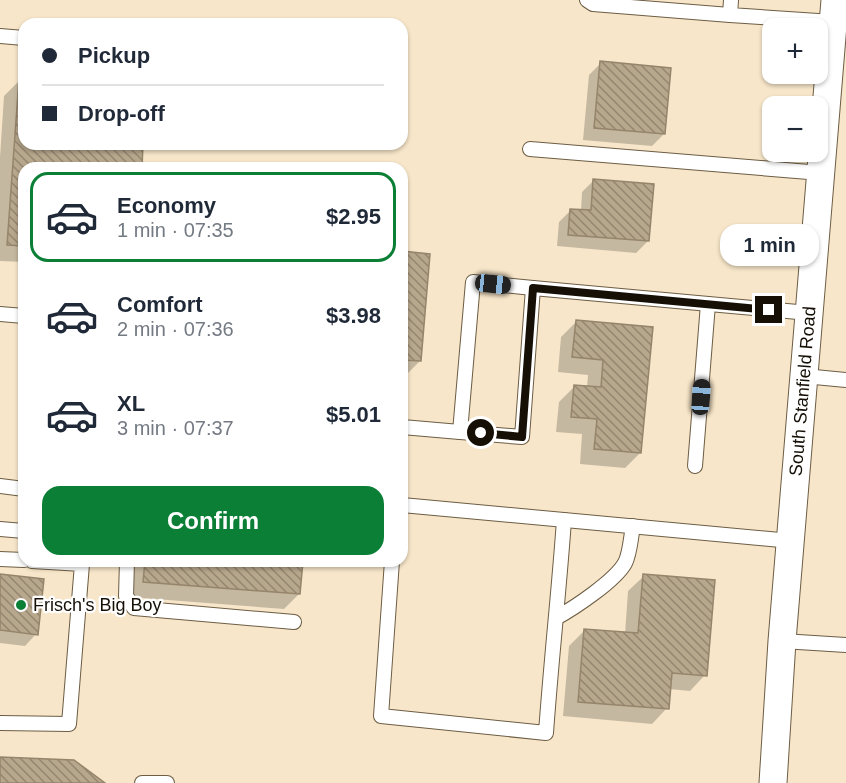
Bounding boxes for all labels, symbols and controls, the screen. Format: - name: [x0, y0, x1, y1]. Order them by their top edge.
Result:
- map controls: [762, 18, 828, 162]
- button: +: [762, 18, 828, 84]
- text: Pickup: [78, 43, 150, 68]
- button: −: [762, 96, 828, 162]
- text: Drop-off: [78, 101, 165, 126]
- icon: car: [45, 190, 99, 244]
- text: Economy: [117, 193, 216, 218]
- text: $2.95: [326, 204, 381, 229]
- text: 1 min · 07:35: [117, 219, 234, 241]
- callout: 1 min: [720, 223, 818, 265]
- text: 1 min: [743, 234, 796, 256]
- car: [474, 273, 512, 295]
- icon: car: [45, 289, 99, 343]
- text: Comfort: [117, 292, 203, 317]
- route end: [755, 296, 782, 323]
- text: $3.98: [326, 303, 381, 328]
- street label: South Stanfield Road: [786, 305, 820, 477]
- text: 2 min · 07:36: [117, 318, 234, 340]
- car: [691, 378, 711, 416]
- icon: car: [45, 388, 99, 442]
- text: XL: [117, 391, 145, 416]
- text: $5.01: [326, 402, 381, 427]
- text: 3 min · 07:37: [117, 417, 234, 439]
- route start: [467, 419, 494, 446]
- button: Confirm: [42, 486, 384, 555]
- place label: Frisch's Big Boy: [33, 595, 161, 615]
- marker: Frisch's Big Boy: [14, 598, 28, 612]

